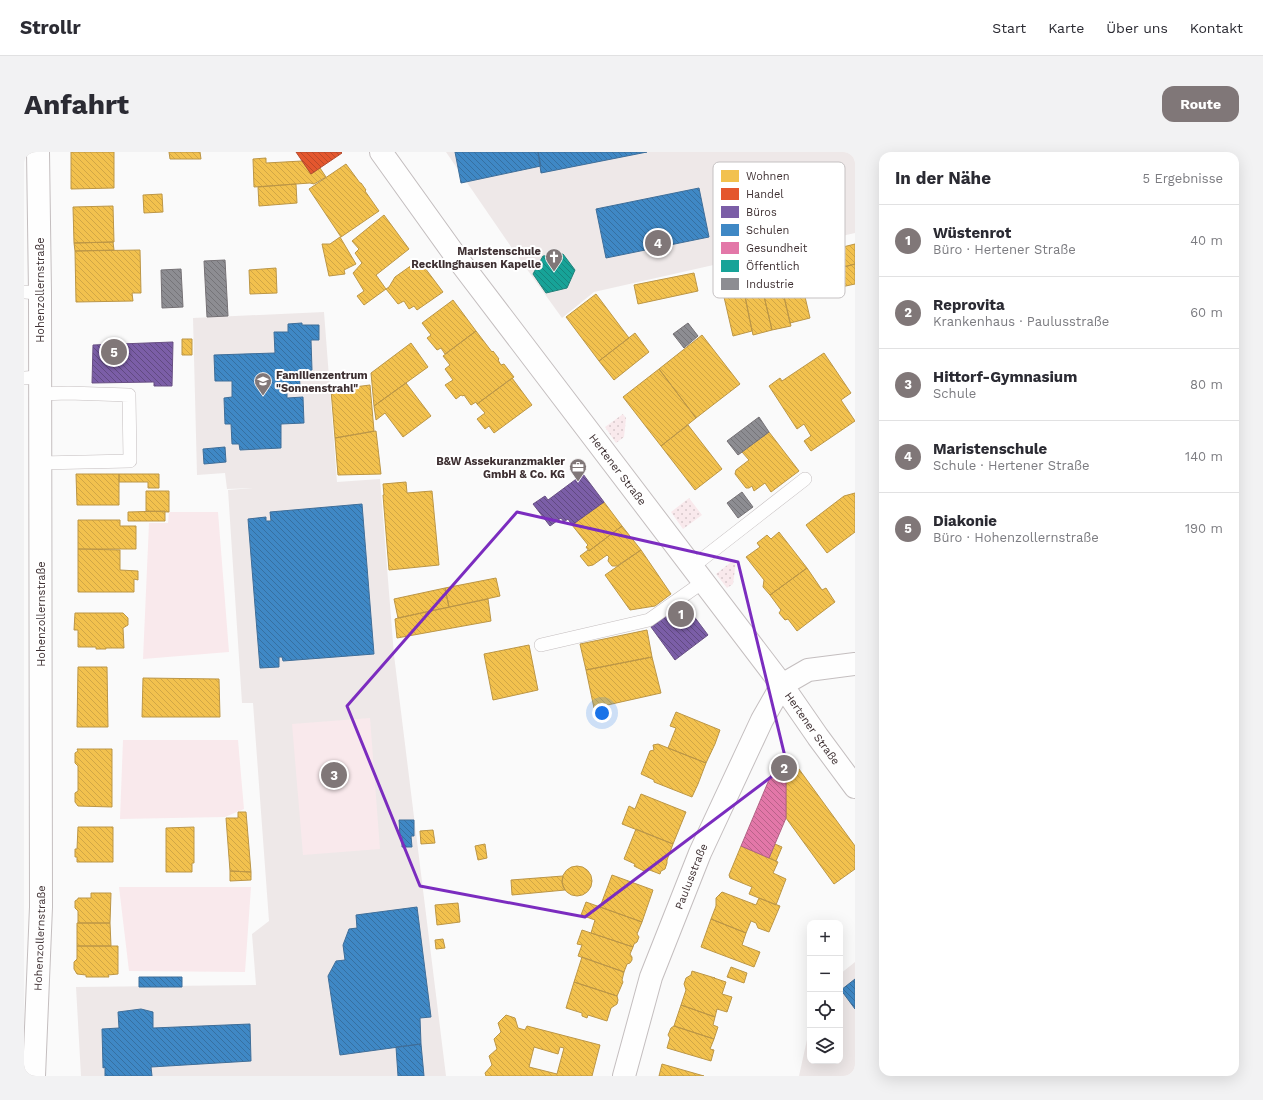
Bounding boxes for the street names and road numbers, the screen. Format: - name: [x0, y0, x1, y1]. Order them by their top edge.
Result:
- street label: Hohenzollernstraße: [34, 237, 47, 343]
- street label: Hertener Straße: [586, 431, 649, 508]
- street label: Hohenzollernstraße: [35, 561, 48, 667]
- street label: Hertener Straße: [782, 690, 842, 767]
- street label: Paulusstraße: [672, 841, 711, 911]
- street label: Hohenzollernstraße: [32, 885, 48, 991]

